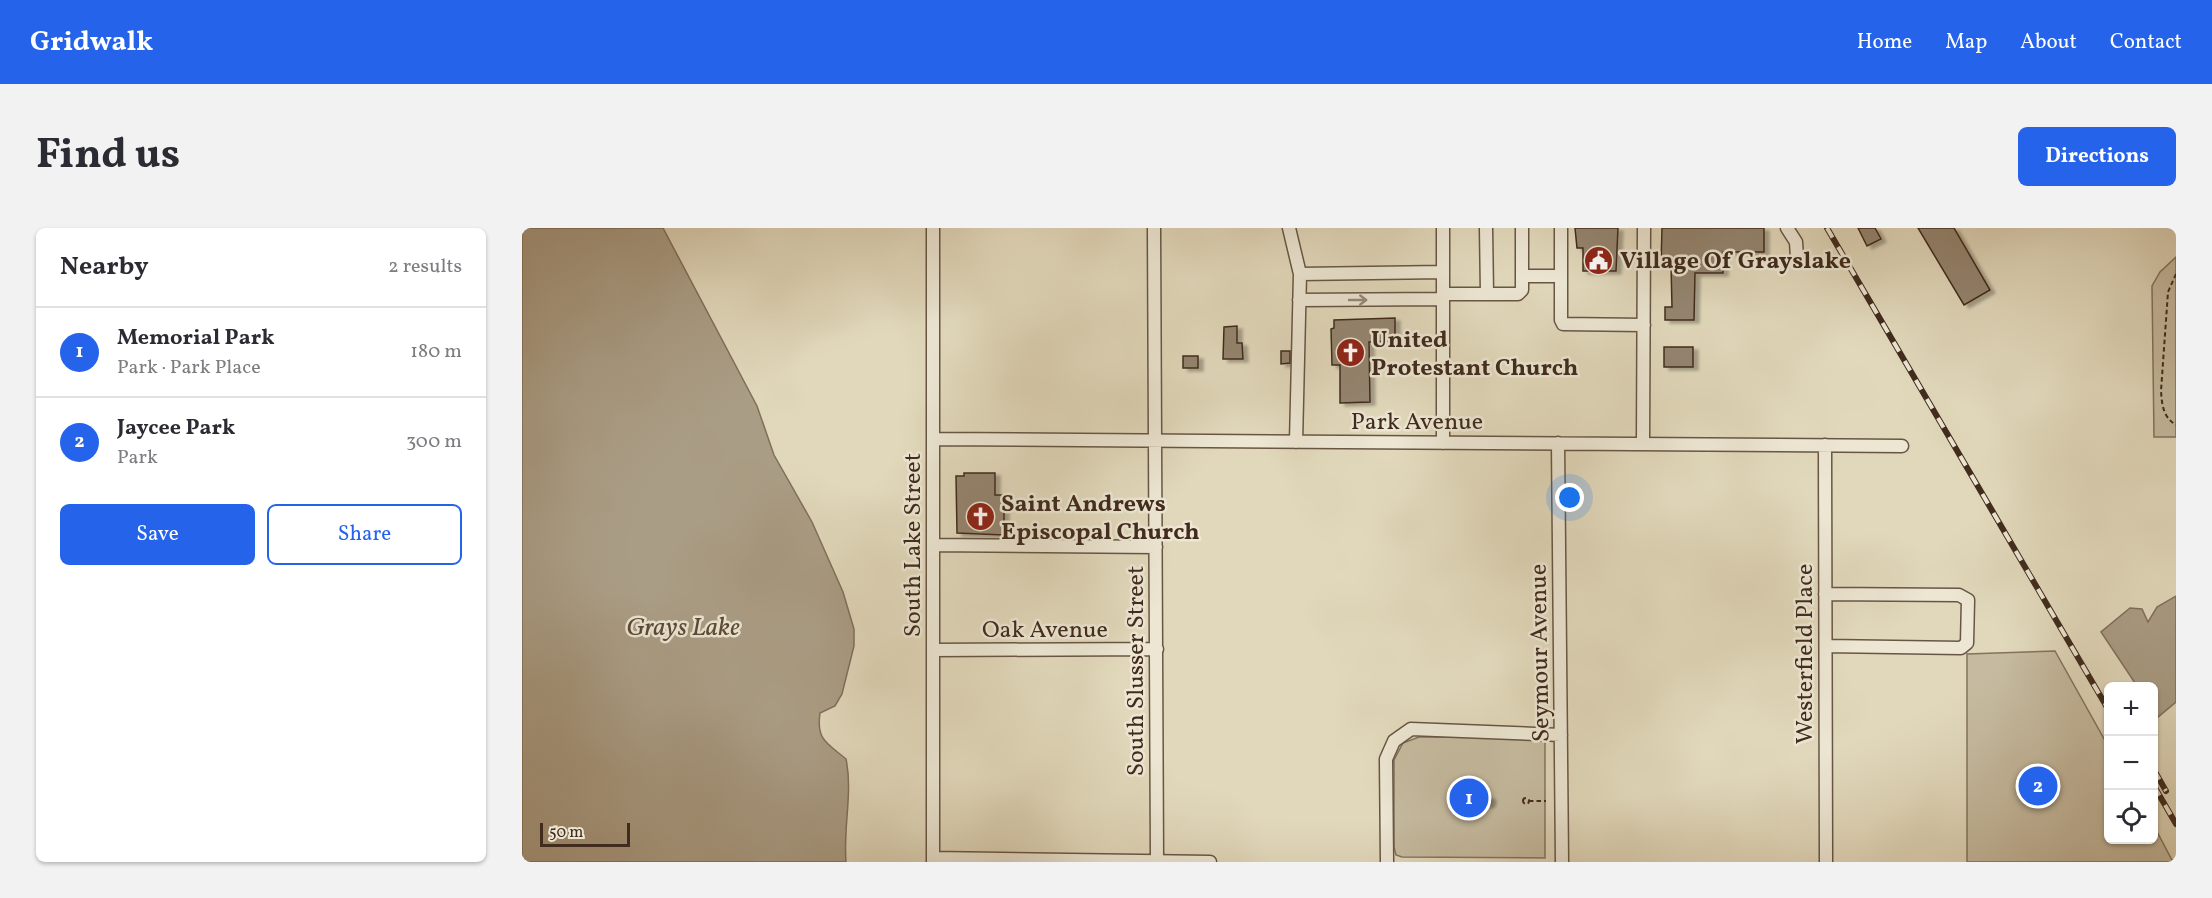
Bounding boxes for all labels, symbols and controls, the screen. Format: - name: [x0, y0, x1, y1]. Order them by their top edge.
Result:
- text: Gridwalk: [30, 23, 153, 62]
- text: Home: [1857, 28, 1912, 57]
- text: Map: [1945, 28, 1987, 57]
- text: About: [2020, 28, 2077, 57]
- text: Contact: [2110, 28, 2182, 57]
- text: Find us: [36, 127, 180, 186]
- button: Directions: [2018, 127, 2176, 186]
- public building icon: Village Of Grayslake: [1583, 244, 1615, 276]
- place label: Village Of Grayslake: [1620, 245, 1851, 279]
- text: Nearby: [60, 249, 149, 285]
- text: 2 results: [388, 253, 462, 281]
- one-way arrow: [1347, 294, 1367, 306]
- text: Memorial Park: [117, 323, 274, 354]
- place label: United Protestant Church: [1371, 324, 1578, 386]
- church icon: United Protestant Church: [1334, 337, 1366, 369]
- text: 1: [75, 338, 84, 366]
- text: 180 m: [410, 338, 462, 366]
- text: Park · Park Place: [117, 354, 261, 382]
- street label: Park Avenue: [1351, 406, 1483, 440]
- text: Jaycee Park: [117, 413, 235, 444]
- text: 2: [74, 428, 85, 456]
- text: 300 m: [406, 428, 462, 456]
- text: Park: [117, 444, 158, 472]
- street label: South Lake Street: [897, 453, 931, 637]
- your location: [1555, 483, 1584, 512]
- place label: Saint Andrews Episcopal Church: [1001, 488, 1200, 550]
- church icon: Saint Andrews Episcopal Church: [964, 501, 996, 533]
- button: Save: [60, 504, 255, 565]
- button: Share: [267, 504, 462, 565]
- street label: Seymour Avenue: [1522, 564, 1560, 742]
- street label: Westerfield Place: [1789, 564, 1823, 744]
- street label: South Slusser Street: [1120, 566, 1154, 776]
- water label: Grays Lake: [626, 610, 740, 646]
- street label: Oak Avenue: [982, 614, 1108, 648]
- map controls: [2104, 682, 2158, 844]
- button: +: [2104, 682, 2158, 736]
- button: −: [2104, 736, 2158, 790]
- pin: 2: [2018, 764, 2058, 808]
- pin: 1: [1450, 776, 1488, 820]
- button: locate: [2104, 790, 2158, 844]
- scale bar: [540, 820, 630, 848]
- text: 50 m: [549, 822, 583, 844]

